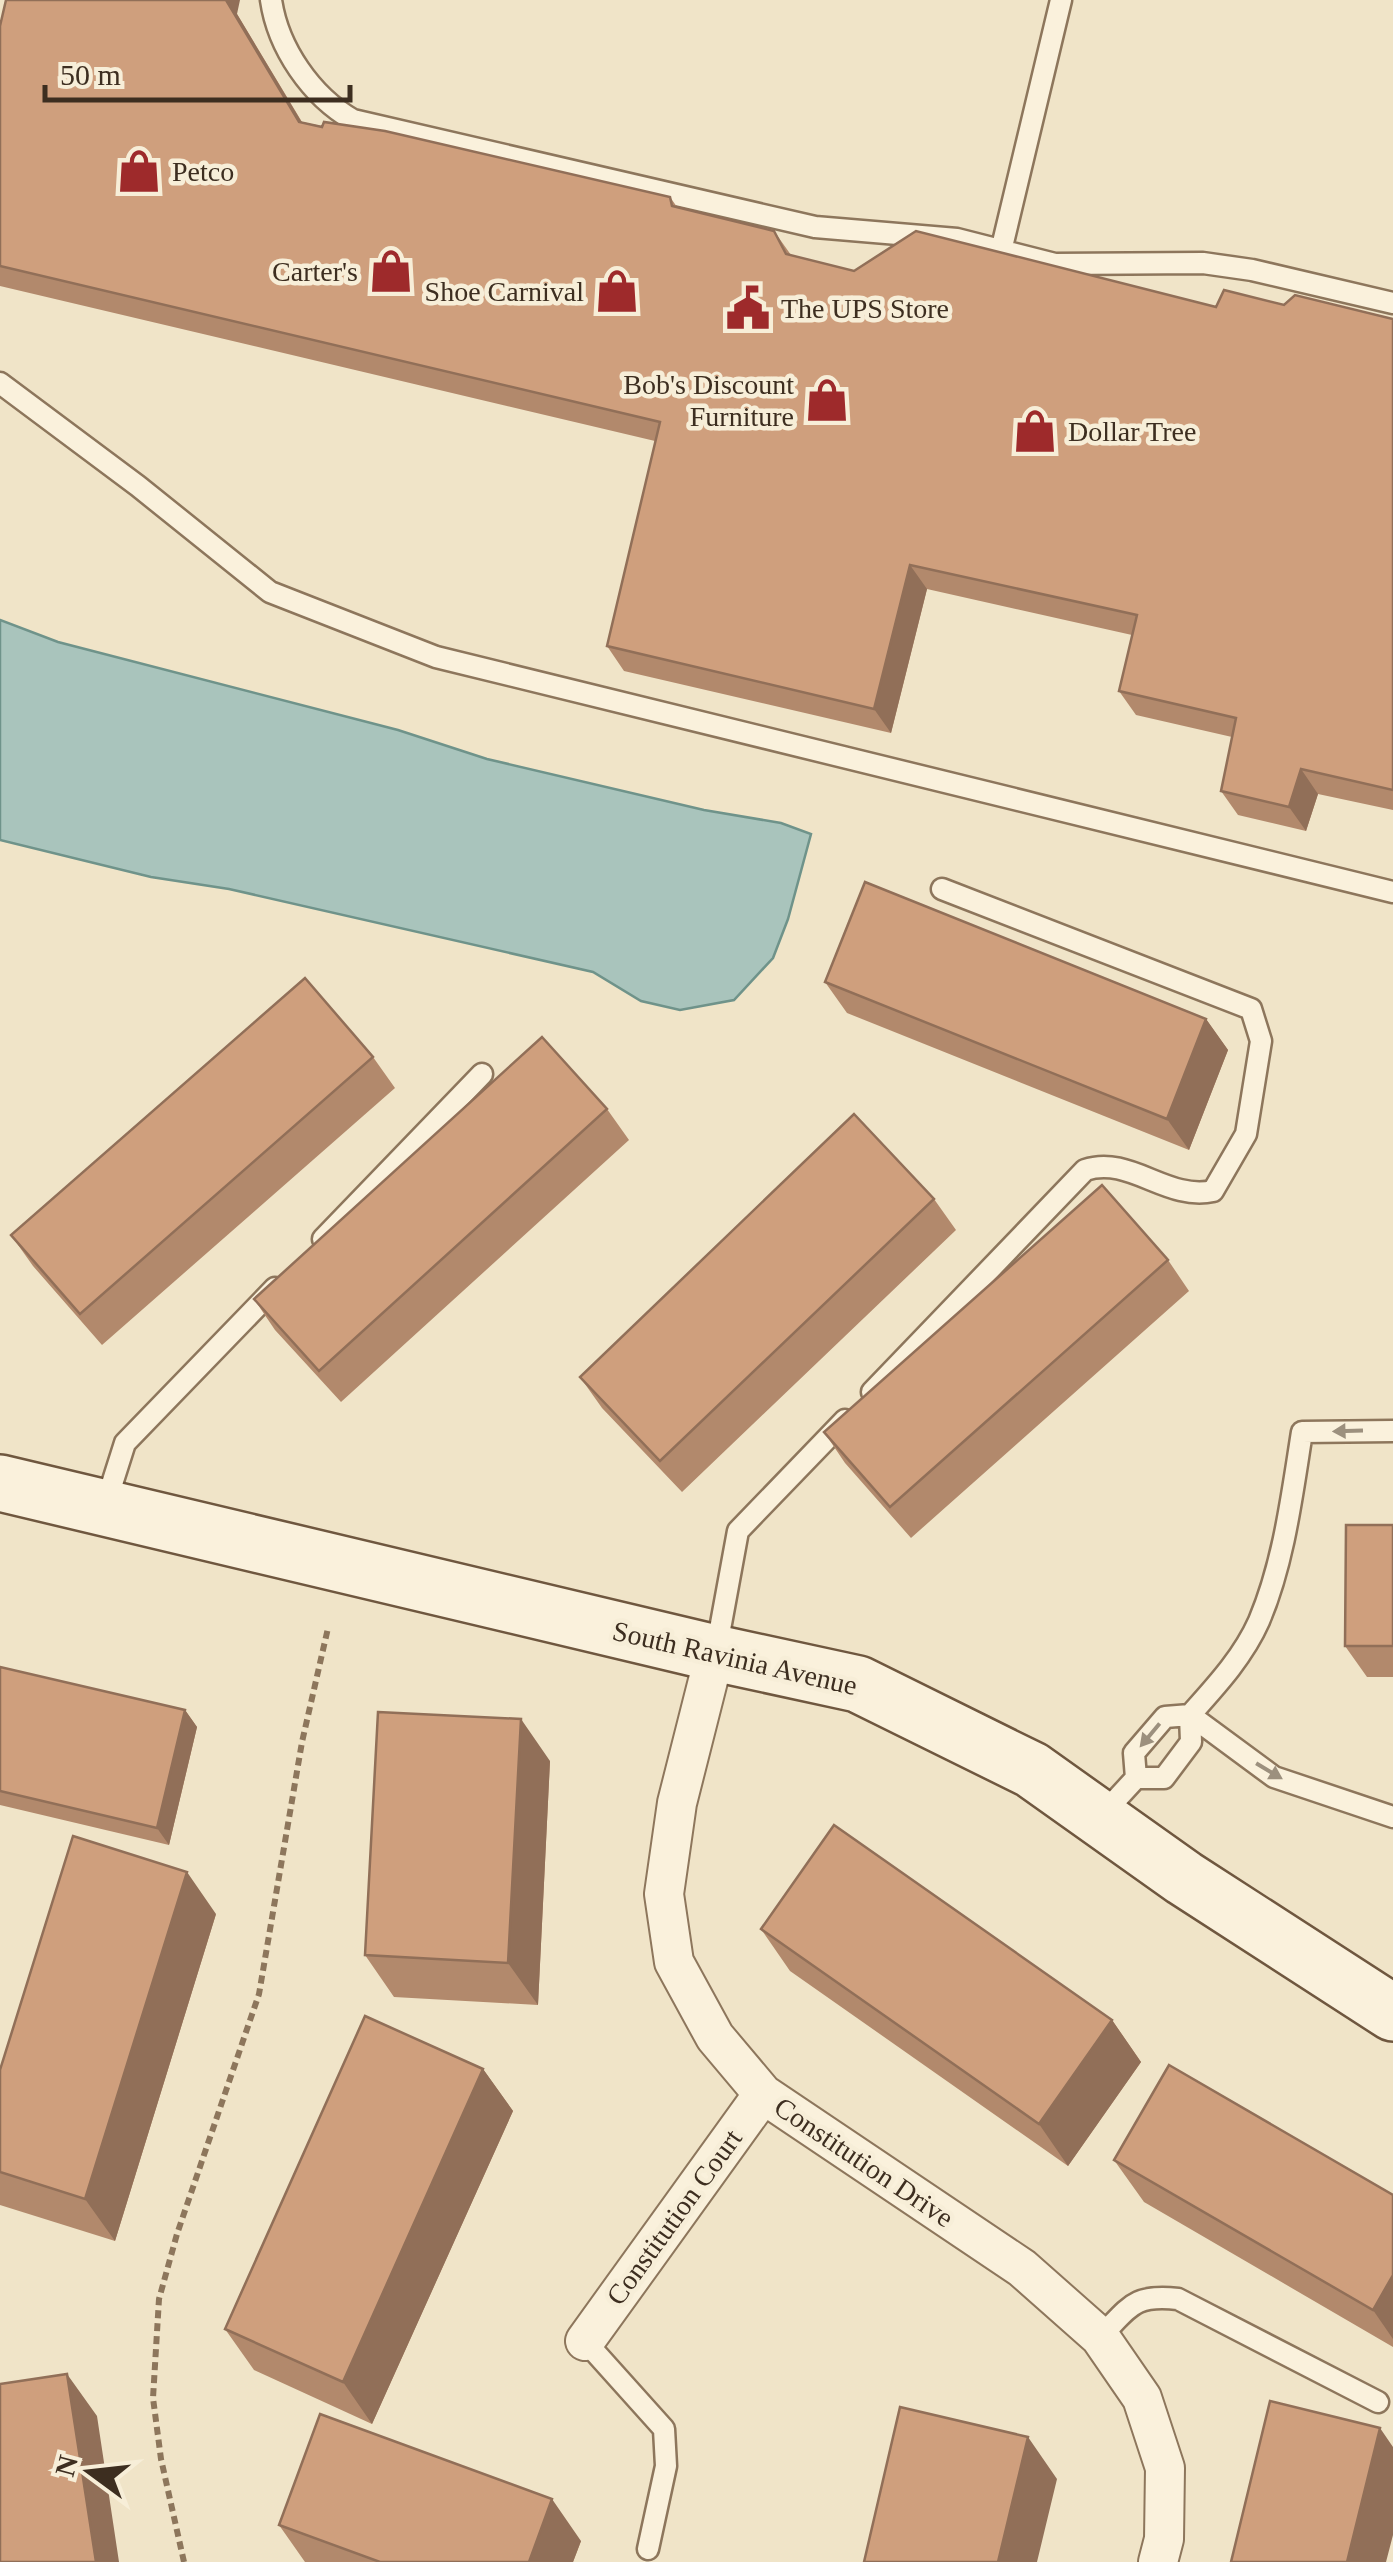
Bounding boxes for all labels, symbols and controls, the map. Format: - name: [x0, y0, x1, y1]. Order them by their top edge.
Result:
- scale bar: [45, 40, 350, 102]
- text: 50 m: [60, 58, 121, 91]
- shop icon: Petco: [115, 147, 163, 195]
- place label: Petco: [172, 156, 234, 187]
- shop icon: Carter's: [367, 247, 415, 295]
- place label: Carter's: [272, 256, 358, 287]
- shop icon: Shoe Carnival: [593, 267, 641, 315]
- place label: Shoe Carnival: [425, 276, 584, 307]
- public building icon: The UPS Store: [724, 284, 772, 332]
- place label: The UPS Store: [781, 293, 949, 324]
- place label: Bob's Discount Furniture: [623, 369, 794, 432]
- shop icon: Bob's Discount Furniture: [803, 376, 851, 424]
- shop icon: Dollar Tree: [1011, 407, 1059, 455]
- place label: Dollar Tree: [1068, 416, 1196, 447]
- one-way arrow: [1331, 1424, 1363, 1440]
- street label: South Ravinia Avenue: [610, 1615, 860, 1701]
- one-way arrow: [1139, 1722, 1161, 1747]
- one-way arrow: [1255, 1762, 1283, 1779]
- street label: Constitution Drive: [769, 2091, 959, 2233]
- street label: Constitution Court: [600, 2123, 748, 2311]
- north arrow: [40, 2422, 140, 2522]
- text: N: [49, 2452, 84, 2479]

